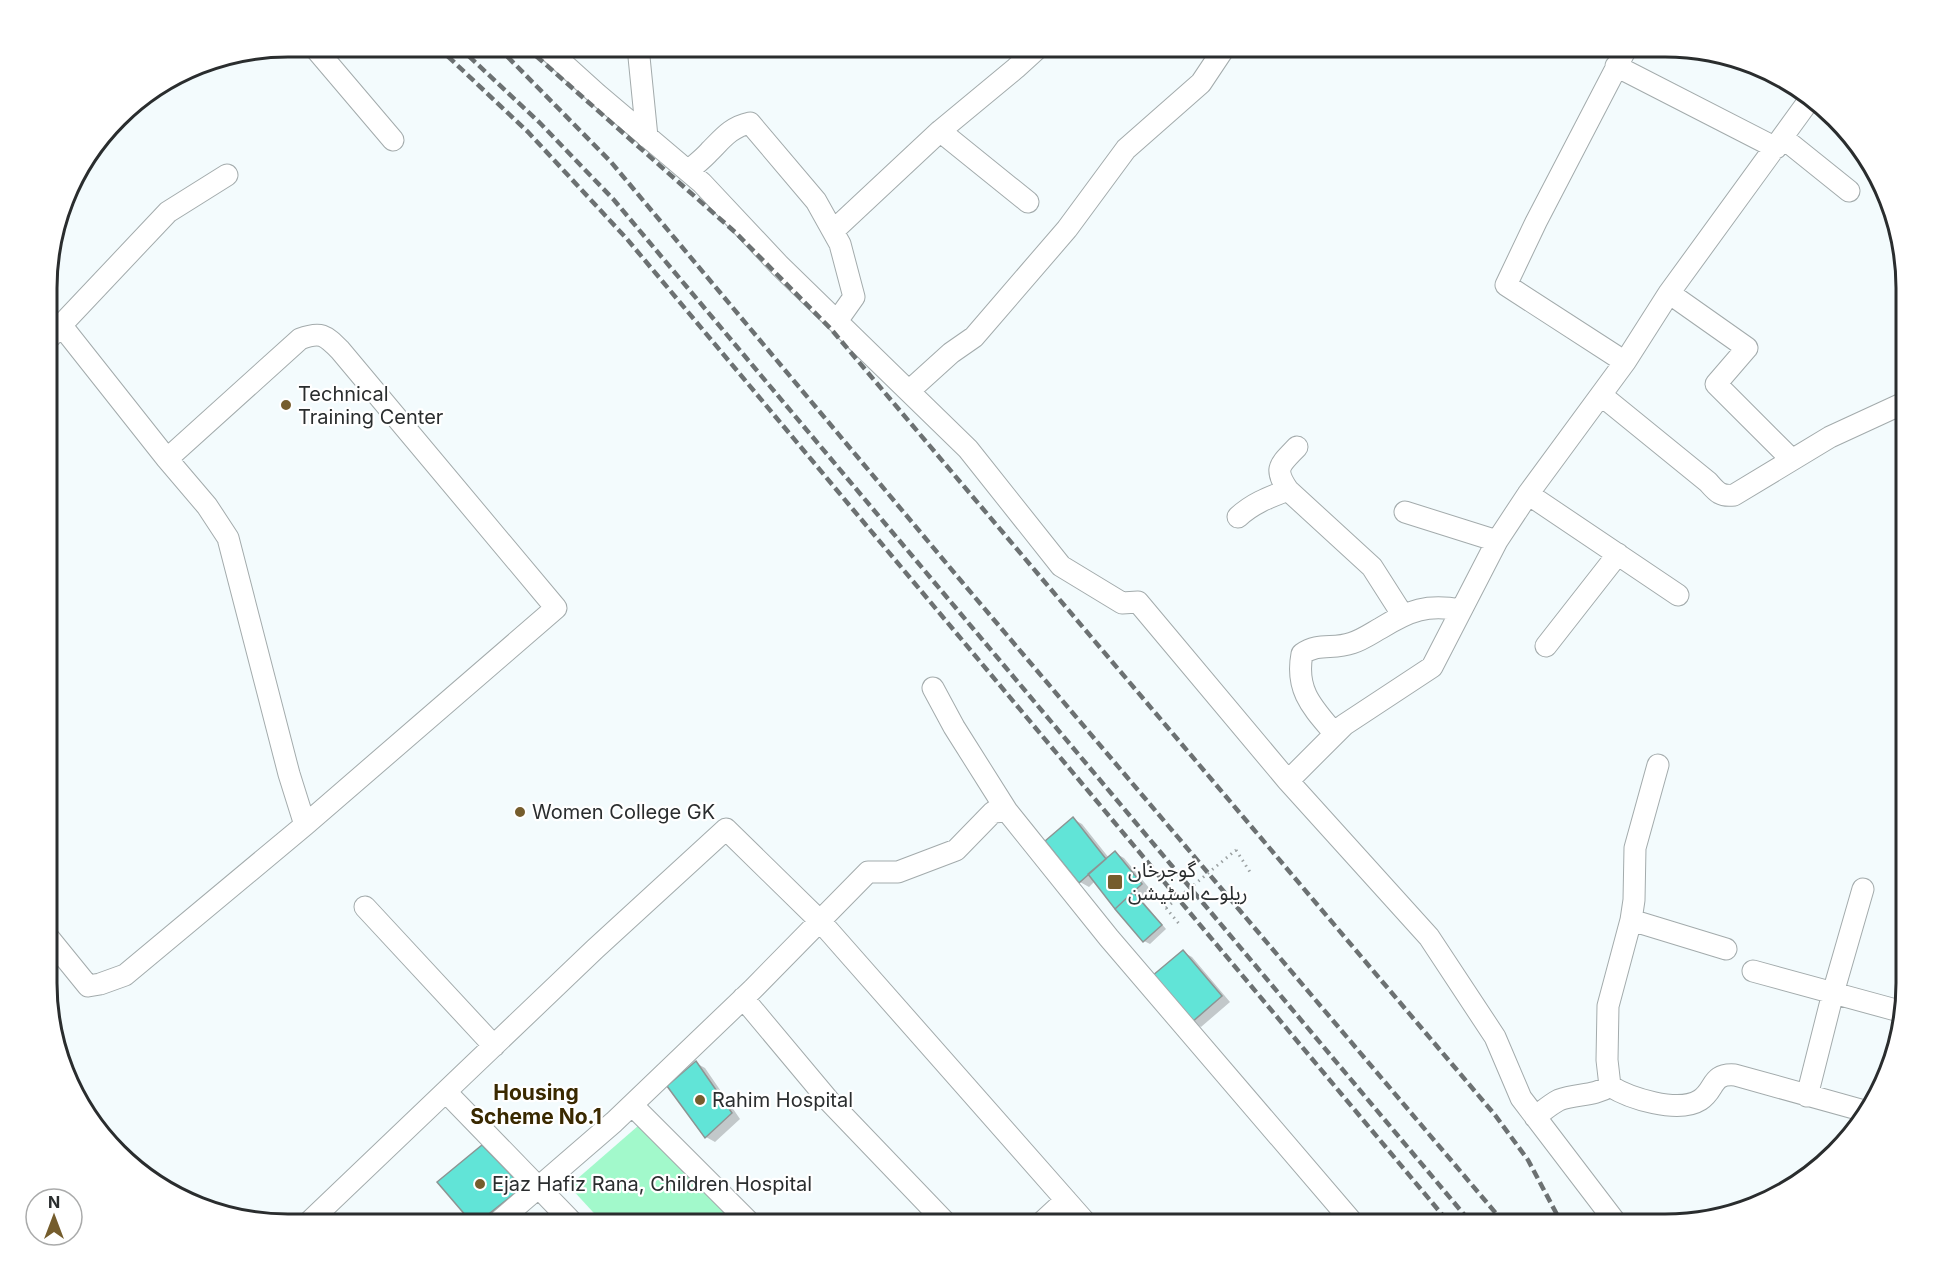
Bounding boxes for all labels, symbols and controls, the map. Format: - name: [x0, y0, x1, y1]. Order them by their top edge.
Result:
- place label: Technical Training Center: [298, 382, 444, 429]
- marker: Technical Training Center: [279, 398, 293, 412]
- place label: Women College GK: [532, 800, 715, 824]
- marker: Women College GK: [513, 805, 527, 819]
- place label: گوجرخان ریلوے اسٹیشن: [1128, 858, 1248, 905]
- marker: گوجرخان ریلوے اسٹیشن: [1106, 873, 1124, 891]
- district label: Housing Scheme No.1: [470, 1080, 602, 1129]
- place label: Rahim Hospital: [712, 1088, 853, 1112]
- marker: Rahim Hospital: [693, 1093, 707, 1107]
- place label: Ejaz Hafiz Rana, Children Hospital: [492, 1172, 812, 1196]
- marker: Ejaz Hafiz Rana, Children Hospital: [473, 1177, 487, 1191]
- north arrow: [24, 1187, 84, 1247]
- text: N: [48, 1192, 60, 1212]

